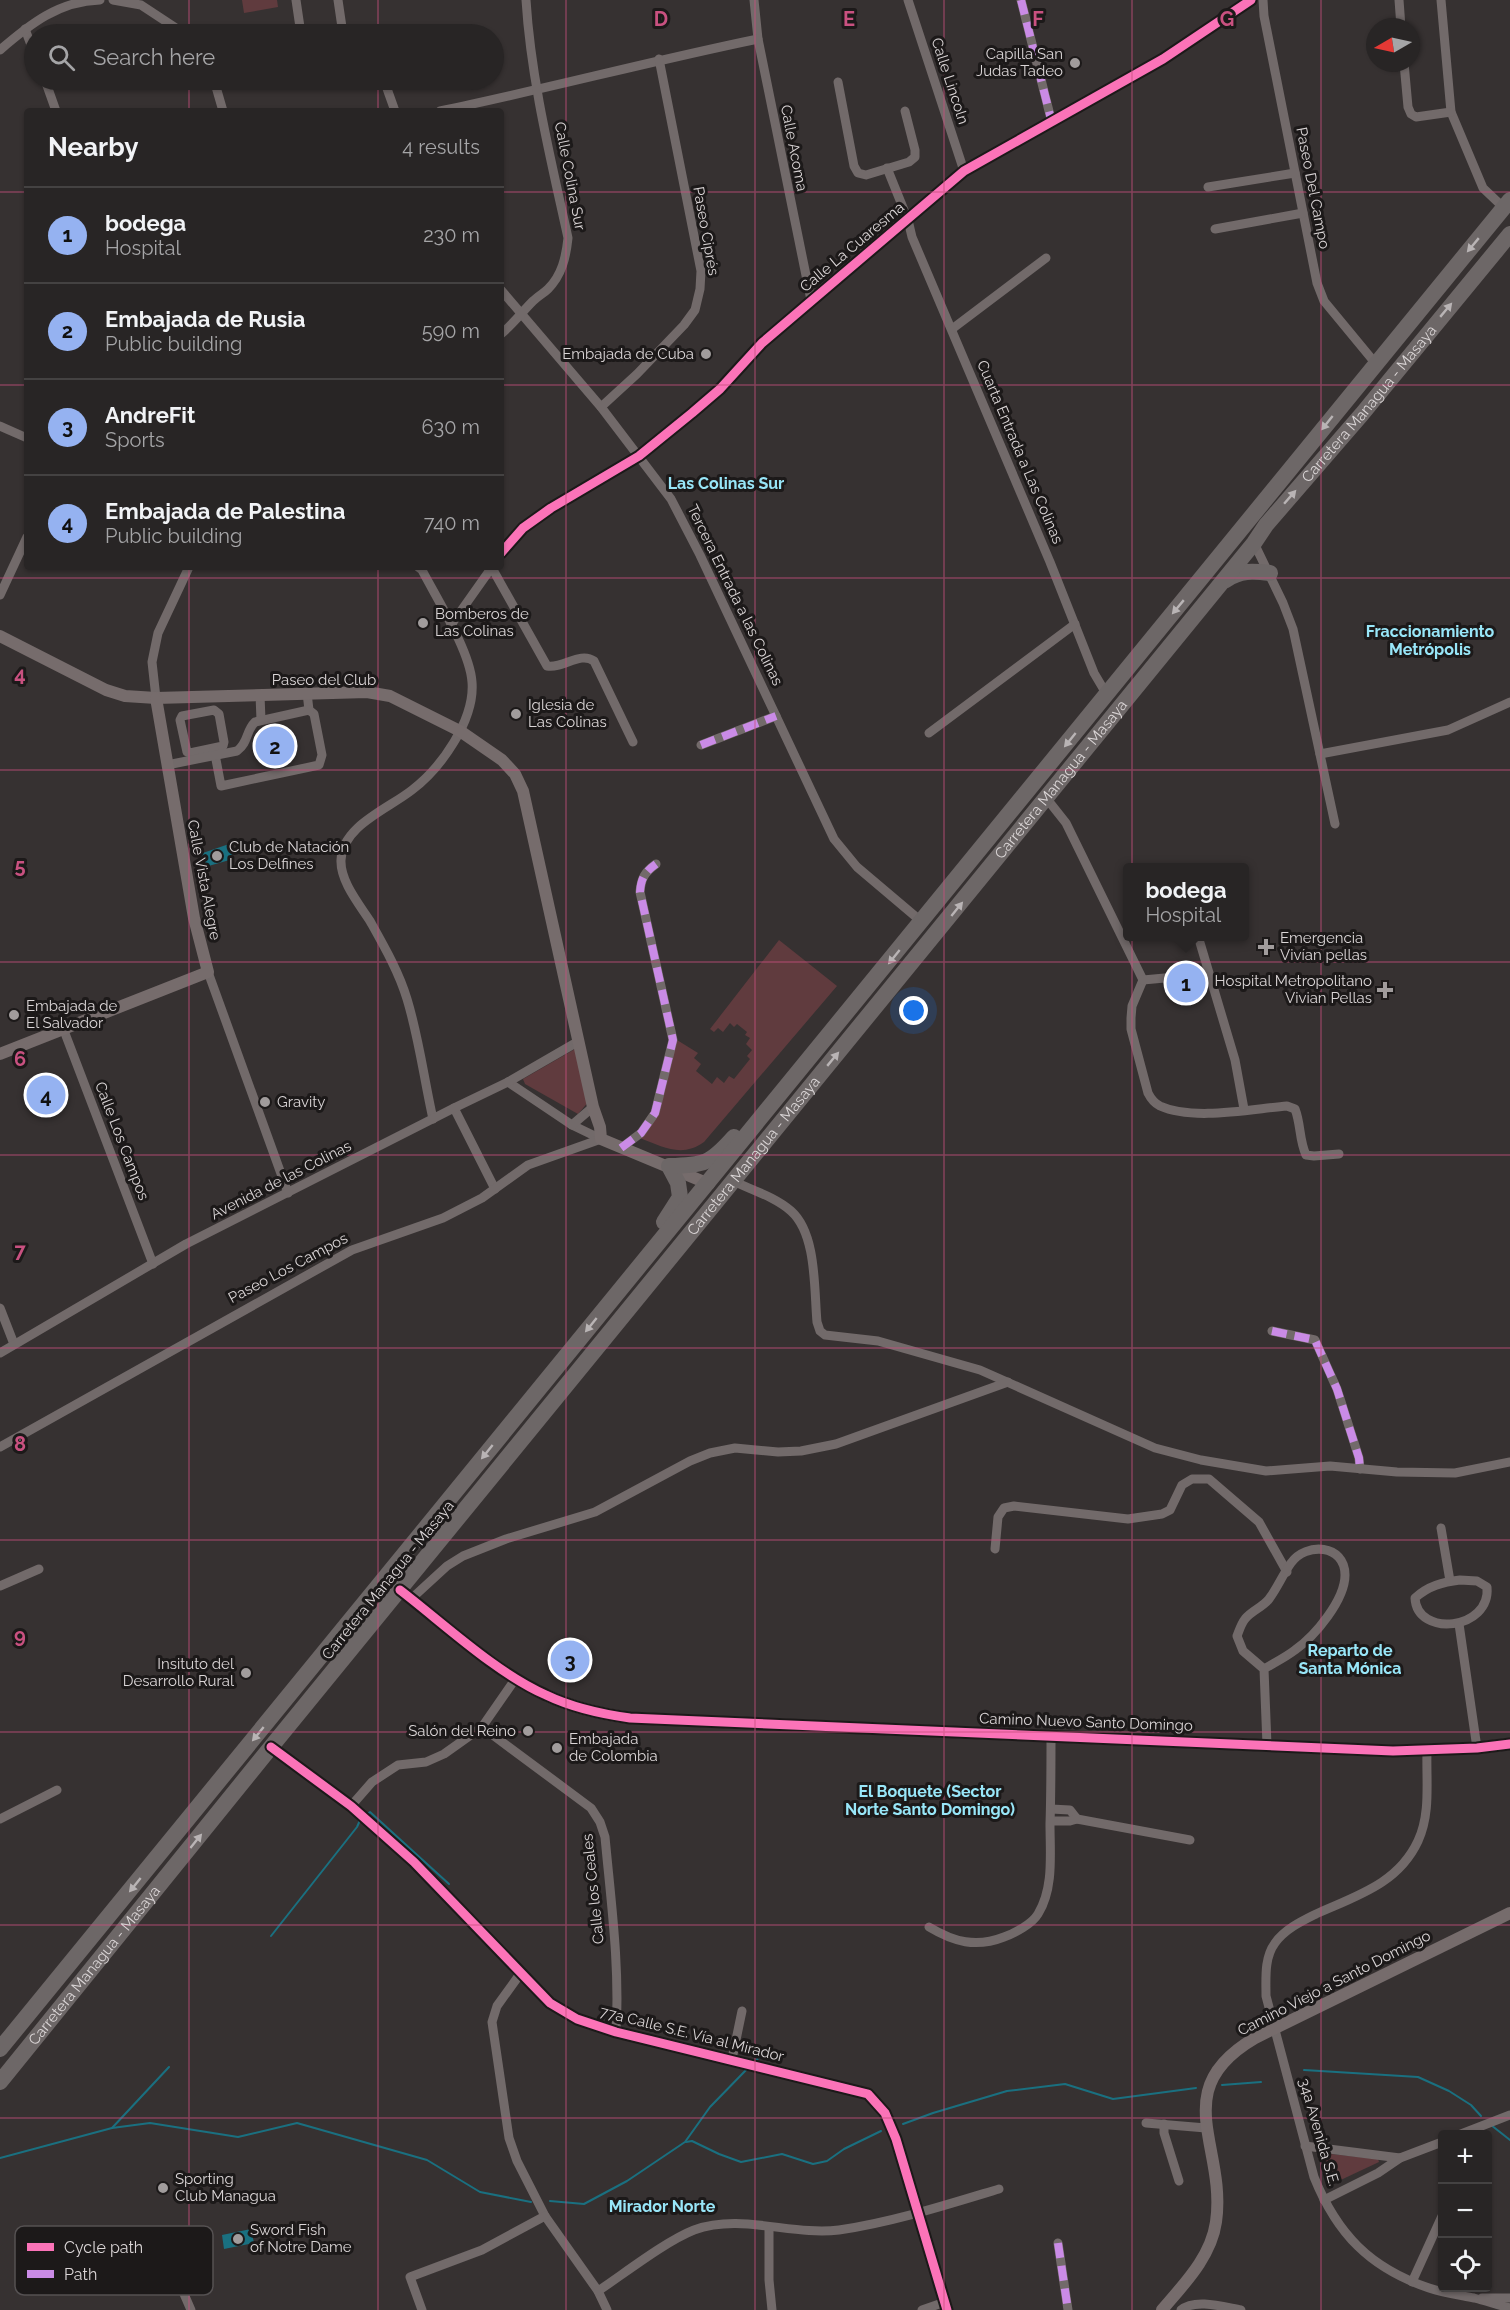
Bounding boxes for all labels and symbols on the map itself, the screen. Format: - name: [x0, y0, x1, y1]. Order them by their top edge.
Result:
- text: D: [654, 7, 668, 31]
- text: E: [843, 7, 855, 31]
- text: F: [1032, 7, 1044, 31]
- text: G: [1220, 7, 1234, 31]
- north arrow: [1366, 18, 1420, 72]
- street label: Calle Lincoln: [928, 35, 972, 127]
- place label: Capilla San Judas Tadeo: [976, 45, 1063, 80]
- marker: Capilla San Judas Tadeo: [1068, 56, 1082, 70]
- street label: Calle Acoma: [777, 103, 811, 193]
- street label: Calle Colina Sur: [551, 120, 589, 232]
- street label: Paseo Del Campo: [1292, 126, 1334, 250]
- street label: Paseo Ciprés: [689, 185, 723, 277]
- street label: Calle La Cuaresma: [796, 198, 908, 296]
- one-way arrow: [1467, 237, 1480, 252]
- one-way arrow: [1439, 303, 1452, 318]
- street label: Carretera Managua - Masaya: [1298, 322, 1440, 486]
- place label: Embajada de Cuba: [562, 345, 694, 363]
- marker: Embajada de Cuba: [699, 347, 713, 361]
- street label: Cuarta Entrada a Las Colinas: [973, 357, 1067, 547]
- one-way arrow: [1321, 415, 1334, 431]
- district label: Las Colinas Sur: [668, 474, 784, 493]
- one-way arrow: [1283, 490, 1296, 505]
- street label: Tercera Entrada a las Colinas: [683, 502, 787, 688]
- one-way arrow: [1172, 599, 1185, 614]
- place label: Bomberos de Las Colinas: [435, 605, 529, 640]
- marker: Bomberos de Las Colinas: [416, 616, 430, 630]
- district label: Fraccionamiento Metrópolis: [1366, 622, 1495, 659]
- text: 4: [14, 662, 26, 686]
- street label: Paseo del Club: [272, 671, 376, 689]
- place label: Iglesia de Las Colinas: [528, 696, 607, 731]
- street label: Carretera Managua - Masaya: [991, 696, 1131, 862]
- marker: Iglesia de Las Colinas: [509, 707, 523, 721]
- pin: 2: [256, 724, 294, 768]
- one-way arrow: [1064, 733, 1077, 748]
- street label: Calle Vista Alegre: [184, 818, 225, 942]
- place label: Club de Natación Los Delfines: [229, 838, 349, 873]
- marker: Club de Natación Los Delfines: [210, 849, 224, 863]
- text: 5: [14, 854, 26, 878]
- one-way arrow: [950, 901, 962, 916]
- place label: Emergencia Vivían pellas: [1280, 929, 1367, 964]
- marker: Emergencia Vivían pellas: [1257, 938, 1275, 956]
- one-way arrow: [888, 949, 900, 964]
- pin: 1: [1166, 960, 1206, 1006]
- place label: Hospital Metropolitano Vivian Pellas: [1215, 972, 1372, 1007]
- marker: Hospital Metropolitano Vivian Pellas: [1376, 981, 1394, 999]
- your location: [899, 996, 928, 1025]
- place label: Embajada de El Salvador: [26, 997, 117, 1032]
- marker: Embajada de El Salvador: [7, 1008, 21, 1022]
- text: 6: [14, 1047, 26, 1071]
- one-way arrow: [826, 1052, 839, 1067]
- pin: 4: [26, 1072, 66, 1118]
- street label: Carretera Managua - Masaya: [683, 1073, 824, 1239]
- street label: Calle Los Campos: [91, 1079, 153, 1203]
- place label: Gravity: [277, 1093, 325, 1111]
- marker: Gravity: [258, 1095, 272, 1109]
- street label: Avenida de las Colinas: [208, 1137, 354, 1223]
- street label: Paseo Los Campos: [225, 1229, 351, 1307]
- text: 7: [14, 1239, 26, 1263]
- one-way arrow: [585, 1318, 597, 1333]
- text: 8: [14, 1432, 26, 1456]
- one-way arrow: [482, 1445, 494, 1460]
- street label: Carretera Managua - Masaya: [318, 1497, 458, 1663]
- text: 9: [14, 1624, 26, 1648]
- pin: 3: [550, 1638, 590, 1682]
- district label: Reparto de Santa Mónica: [1298, 1641, 1402, 1678]
- place label: Insituto del Desarrollo Rural: [123, 1655, 235, 1690]
- marker: Insituto del Desarrollo Rural: [239, 1666, 253, 1680]
- street label: Camino Nuevo Santo Domingo: [979, 1709, 1193, 1735]
- place label: Salón del Reino: [408, 1722, 516, 1740]
- marker: Salón del Reino: [521, 1724, 535, 1738]
- one-way arrow: [252, 1726, 264, 1741]
- place label: Embajada de Colombia: [569, 1730, 658, 1765]
- marker: Embajada de Colombia: [550, 1741, 564, 1755]
- district label: El Boquete (Sector Norte Santo Domingo): [845, 1782, 1015, 1819]
- one-way arrow: [189, 1833, 202, 1849]
- street label: Calle los Ceales: [578, 1833, 608, 1945]
- one-way arrow: [128, 1877, 141, 1893]
- street label: Carretera Managua - Masaya: [25, 1882, 164, 2049]
- street label: Camino Viejo a Santo Domingo: [1235, 1926, 1434, 2040]
- street label: 77a Calle S.E. Vía al Mirador: [598, 2002, 787, 2066]
- street label: 34a Avenida S.E.: [1295, 2076, 1343, 2188]
- place label: Sporting Club Managua: [175, 2170, 276, 2205]
- marker: Sporting Club Managua: [156, 2181, 170, 2195]
- district label: Mirador Norte: [609, 2197, 716, 2216]
- place label: Sword Fish of Notre Dame: [250, 2221, 352, 2256]
- legend: [15, 2226, 213, 2295]
- marker: Sword Fish of Notre Dame: [231, 2232, 245, 2246]
- text: Cycle path: [64, 2238, 143, 2257]
- text: Path: [64, 2265, 97, 2284]

